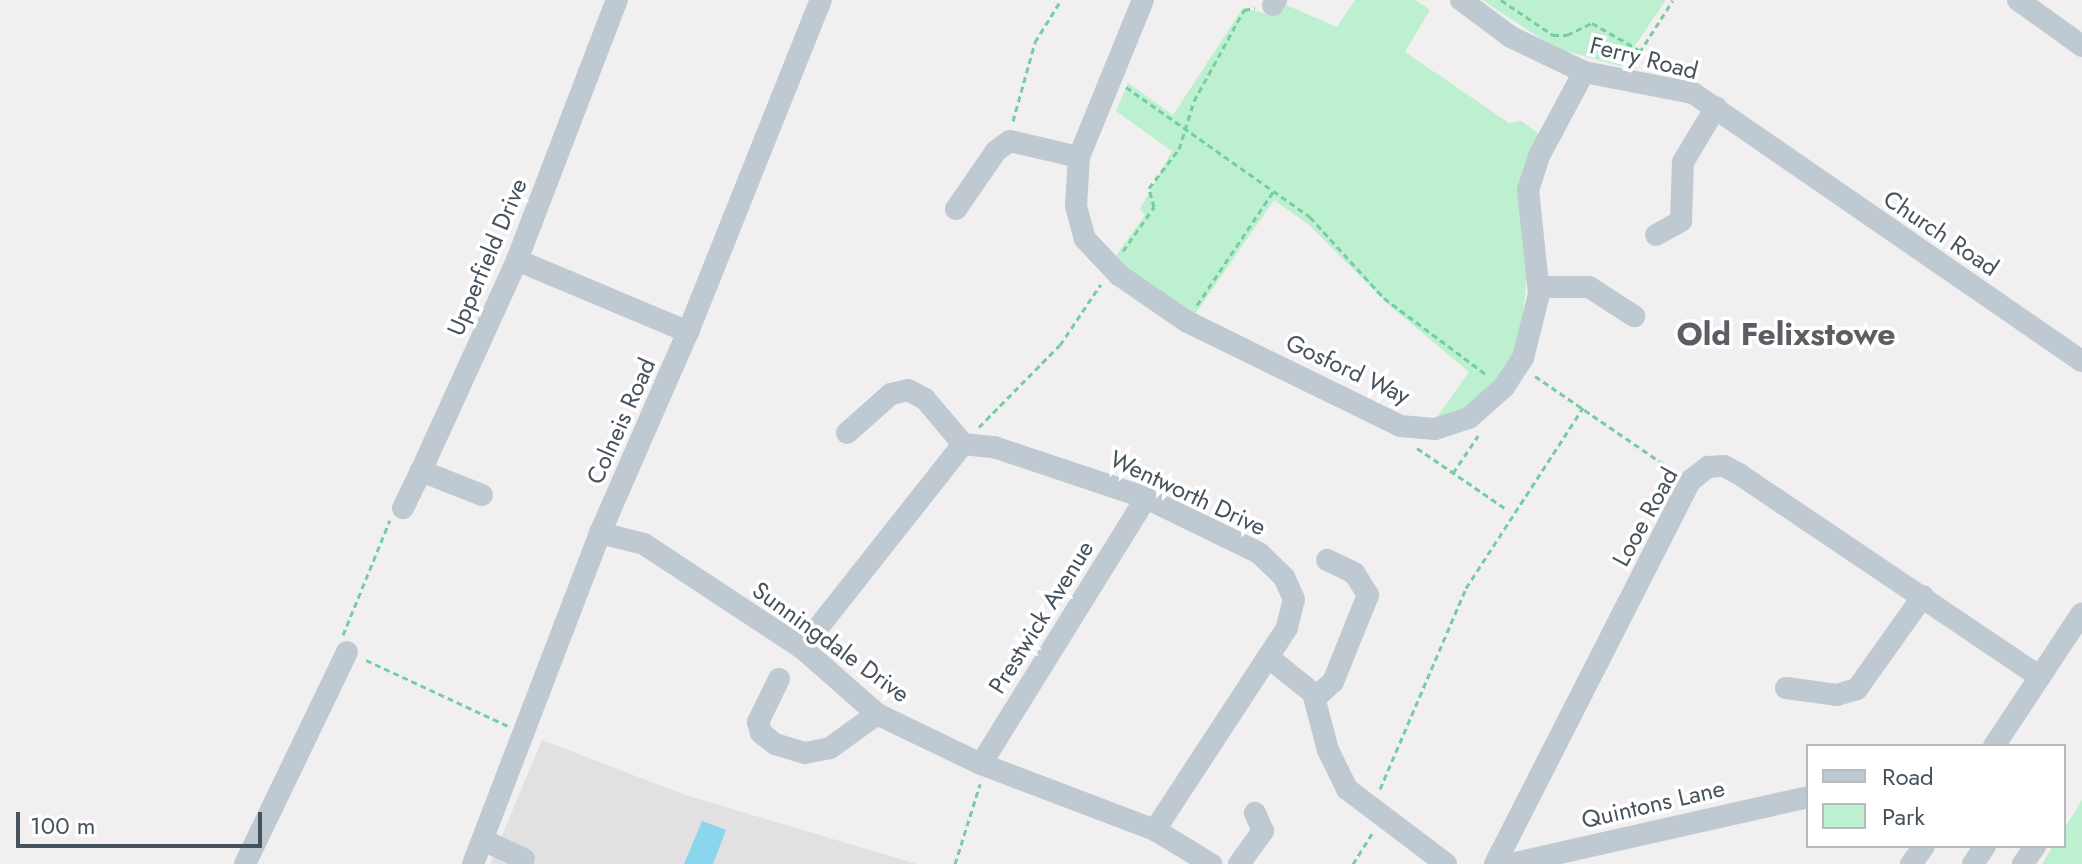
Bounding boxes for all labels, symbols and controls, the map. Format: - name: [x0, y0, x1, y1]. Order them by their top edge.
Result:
- street label: Ferry Road: [1587, 31, 1701, 85]
- street label: Upperfield Drive: [441, 174, 533, 340]
- street label: Church Road: [1878, 184, 2004, 282]
- district label: Old Felixstowe: [1676, 315, 1896, 353]
- street label: Gosford Way: [1281, 328, 1415, 410]
- street label: Colneis Road: [580, 354, 662, 488]
- street label: Wentworth Drive: [1105, 444, 1271, 542]
- street label: Looe Road: [1606, 463, 1684, 571]
- street label: Prestwick Avenue: [982, 535, 1100, 699]
- street label: Sunningdale Drive: [747, 575, 915, 709]
- legend: [1806, 744, 2066, 848]
- text: Road: [1882, 759, 1934, 794]
- street label: Quintons Lane: [1579, 774, 1727, 834]
- scale bar: [20, 796, 266, 846]
- text: Park: [1882, 799, 1925, 834]
- text: 100 m: [30, 808, 96, 843]

